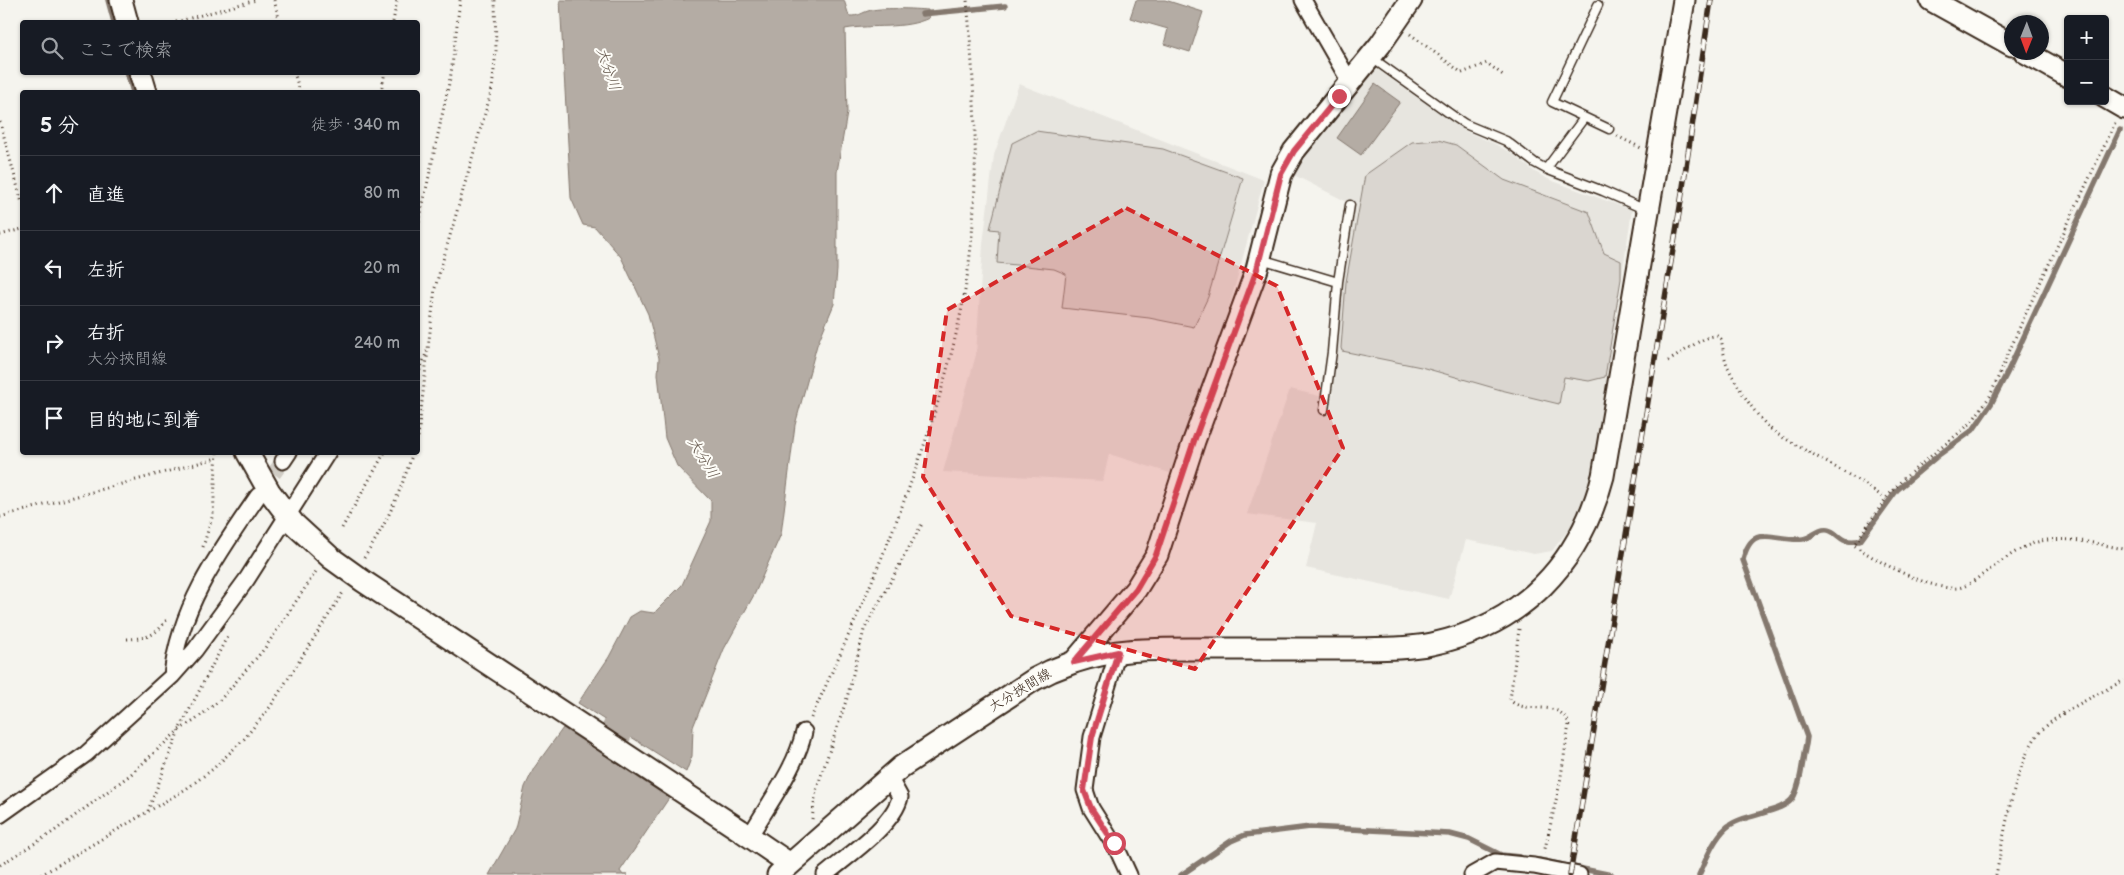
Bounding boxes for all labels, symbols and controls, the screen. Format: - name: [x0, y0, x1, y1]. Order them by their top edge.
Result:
- north arrow: [2004, 15, 2049, 60]
- map controls: [2064, 15, 2109, 105]
- button: +: [2064, 15, 2109, 60]
- search box: [20, 20, 420, 75]
- icon: search: [38, 34, 66, 62]
- text: ここで検索: [78, 39, 173, 62]
- water label: 大分川: [592, 45, 624, 93]
- button: −: [2064, 60, 2109, 105]
- route end: [1328, 85, 1351, 108]
- text: 5 分: [40, 113, 79, 138]
- text: 徒歩 · 340 m: [311, 116, 400, 135]
- icon: ahead: [40, 179, 68, 207]
- text: 直進: [87, 184, 125, 207]
- text: 80 m: [364, 184, 400, 203]
- icon: left: [40, 254, 68, 282]
- text: 左折: [87, 259, 125, 282]
- text: 20 m: [364, 259, 400, 278]
- text: 右折: [87, 322, 125, 345]
- icon: right: [40, 329, 68, 357]
- text: 240 m: [354, 334, 400, 353]
- text: 大分挾間線: [87, 350, 167, 369]
- icon: arrive: [40, 404, 68, 432]
- text: 目的地に到着: [87, 409, 201, 432]
- water label: 大分川: [683, 434, 723, 482]
- street label: 大分挾間線: [986, 665, 1054, 715]
- route start: [1103, 832, 1126, 855]

